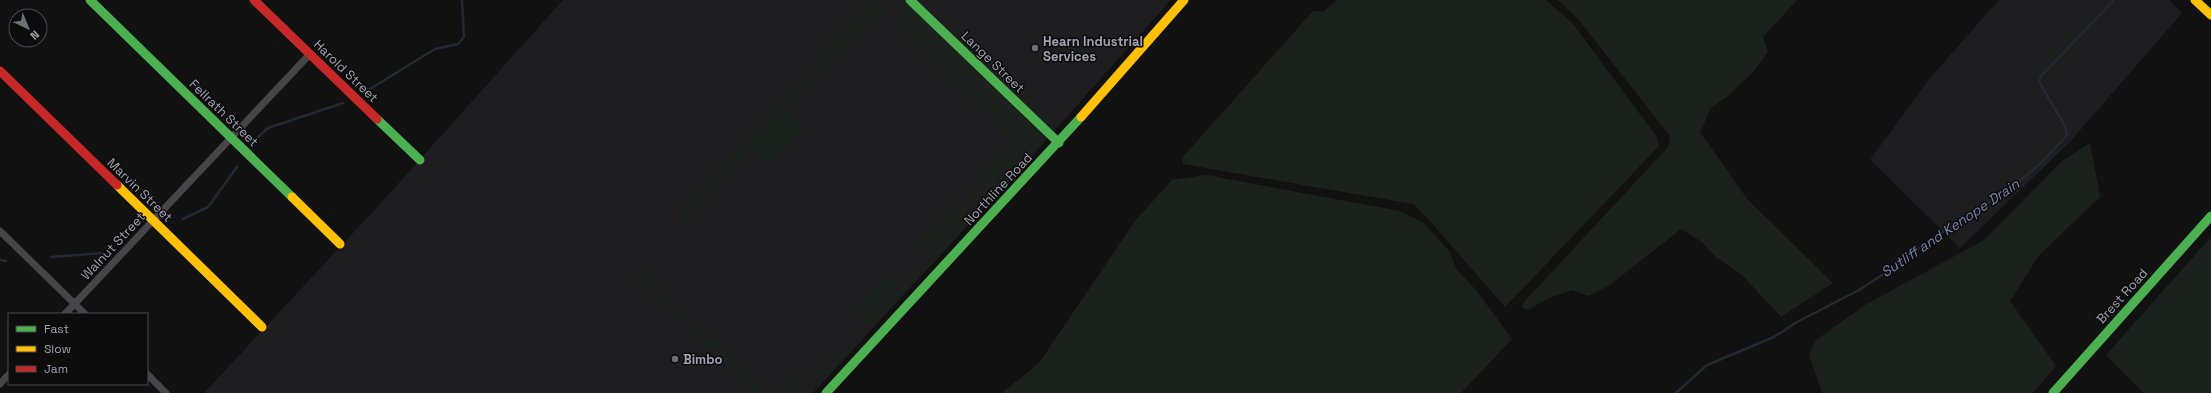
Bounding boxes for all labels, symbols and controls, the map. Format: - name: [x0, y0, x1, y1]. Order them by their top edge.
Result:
- north arrow: [8, 8, 48, 48]
- text: N: [27, 28, 42, 43]
- street label: Lange Street: [958, 28, 1028, 96]
- place label: Hearn Industrial Services: [1043, 33, 1143, 65]
- street label: Harold Street: [310, 36, 382, 106]
- marker: Hearn Industrial Services: [1030, 43, 1040, 53]
- street label: Fellrath Street: [186, 76, 262, 150]
- street label: Northline Road: [960, 149, 1036, 229]
- street label: Marvin Street: [104, 154, 176, 226]
- water label: Sutliff and Kenope Drain: [1877, 175, 2023, 281]
- street label: Walnut Street: [77, 208, 149, 284]
- street label: Brest Road: [2093, 265, 2151, 327]
- legend: [8, 313, 148, 385]
- text: Fast: [44, 321, 69, 337]
- text: Slow: [44, 341, 71, 357]
- place label: Bimbo: [683, 351, 722, 368]
- marker: Bimbo: [670, 354, 680, 364]
- text: Jam: [44, 361, 68, 377]

